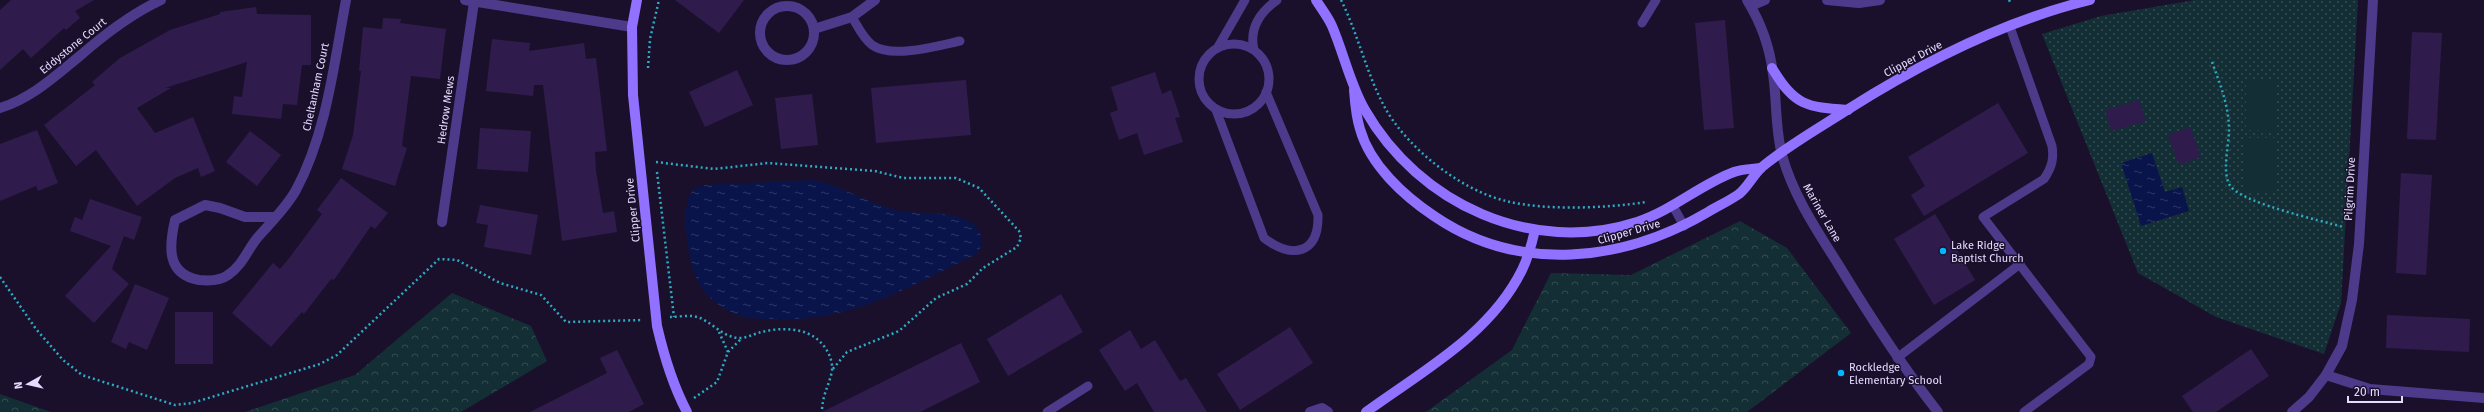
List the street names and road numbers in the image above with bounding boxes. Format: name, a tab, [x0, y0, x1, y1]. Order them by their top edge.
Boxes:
street label: Eddystone Court	[37, 15, 109, 77]
street label: Clipper Drive	[1882, 38, 1944, 80]
street label: Cheltanham Court	[300, 42, 332, 132]
street label: Hedrow Mews	[435, 75, 457, 145]
street label: Pilgrim Drive	[2342, 157, 2358, 221]
street label: Clipper Drive	[623, 177, 643, 243]
street label: Mariner Lane	[1800, 181, 1844, 245]
street label: Clipper Drive	[1596, 217, 1662, 247]

